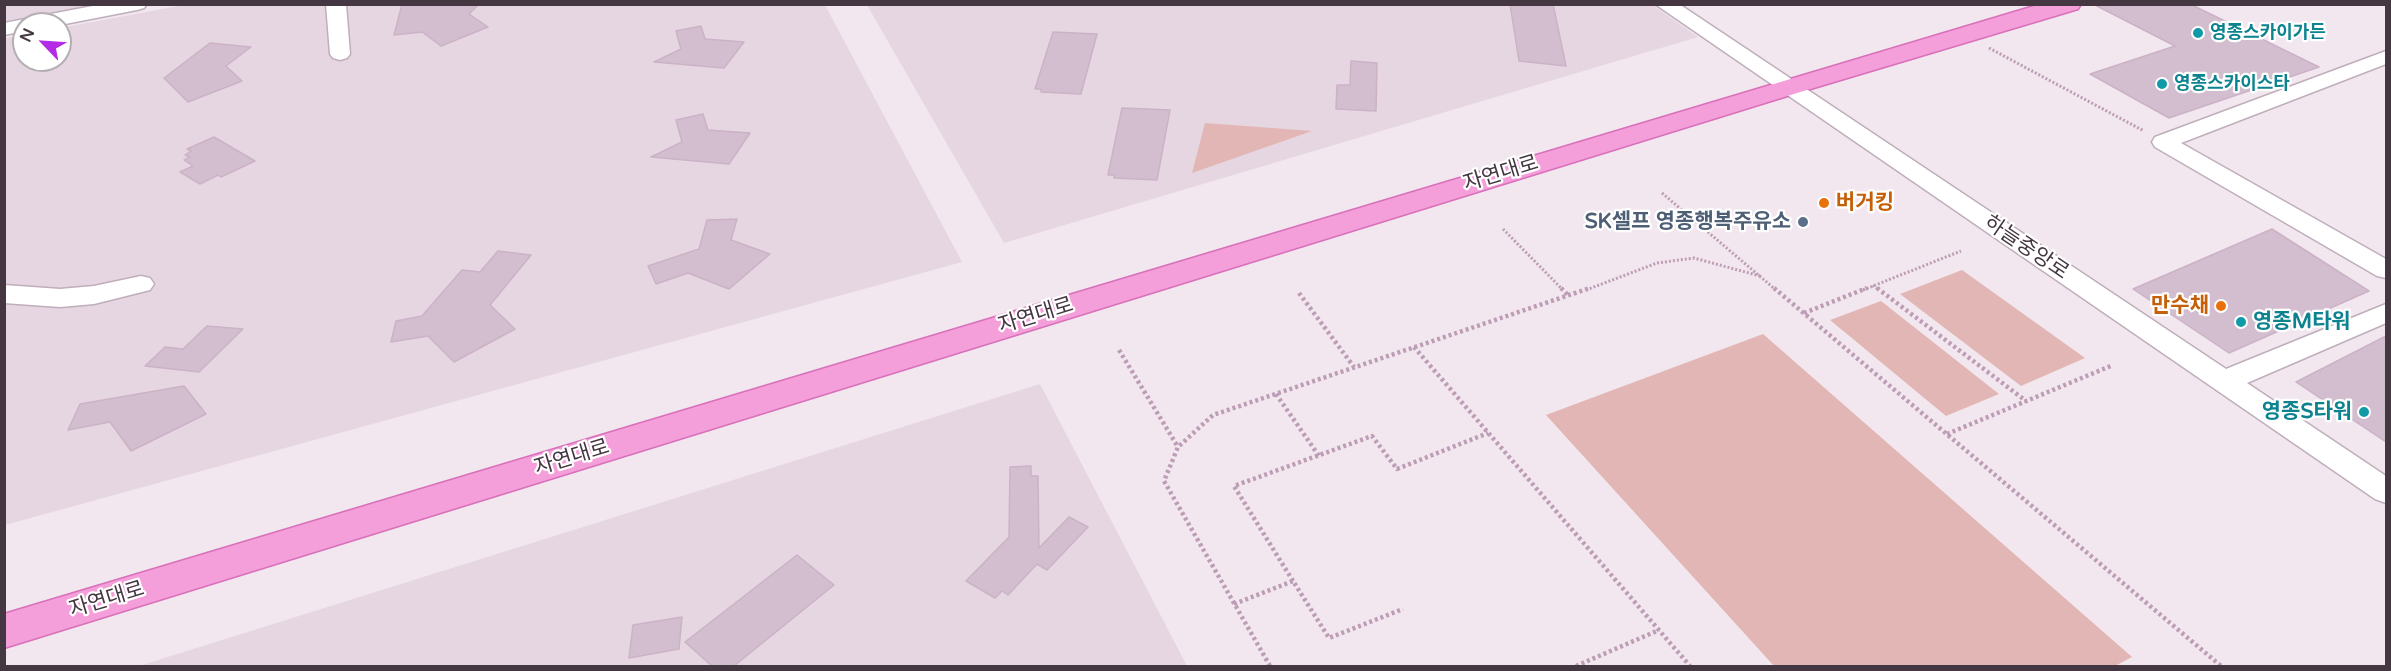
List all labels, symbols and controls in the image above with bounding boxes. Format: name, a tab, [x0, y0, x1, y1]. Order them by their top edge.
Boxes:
north arrow	[12, 12, 72, 72]
place label: 영종스카이가든	[2210, 22, 2326, 44]
text: N	[16, 25, 39, 45]
marker: 영종스카이가든	[2191, 26, 2205, 40]
place label: 영종스카이스타	[2174, 73, 2290, 95]
marker: 영종스카이스타	[2155, 77, 2169, 91]
street label: 자연대로	[1460, 151, 1542, 197]
place label: 버거킹	[1836, 190, 1894, 216]
marker: 버거킹	[1817, 196, 1831, 210]
place label: SK셀프 영종행복주유소	[1585, 209, 1791, 235]
street label: 하늘중앙로	[1979, 211, 2073, 285]
marker: SK셀프 영종행복주유소	[1796, 215, 1810, 229]
street label: 자연대로	[995, 293, 1077, 339]
place label: 만수채	[2151, 293, 2209, 319]
marker: 만수채	[2214, 299, 2228, 313]
place label: 영종M타워	[2253, 309, 2351, 335]
marker: 영종M타워	[2234, 315, 2248, 329]
place label: 영종S타워	[2262, 399, 2352, 425]
marker: 영종S타워	[2357, 405, 2371, 419]
street label: 자연대로	[531, 435, 613, 481]
street label: 자연대로	[66, 577, 148, 623]

